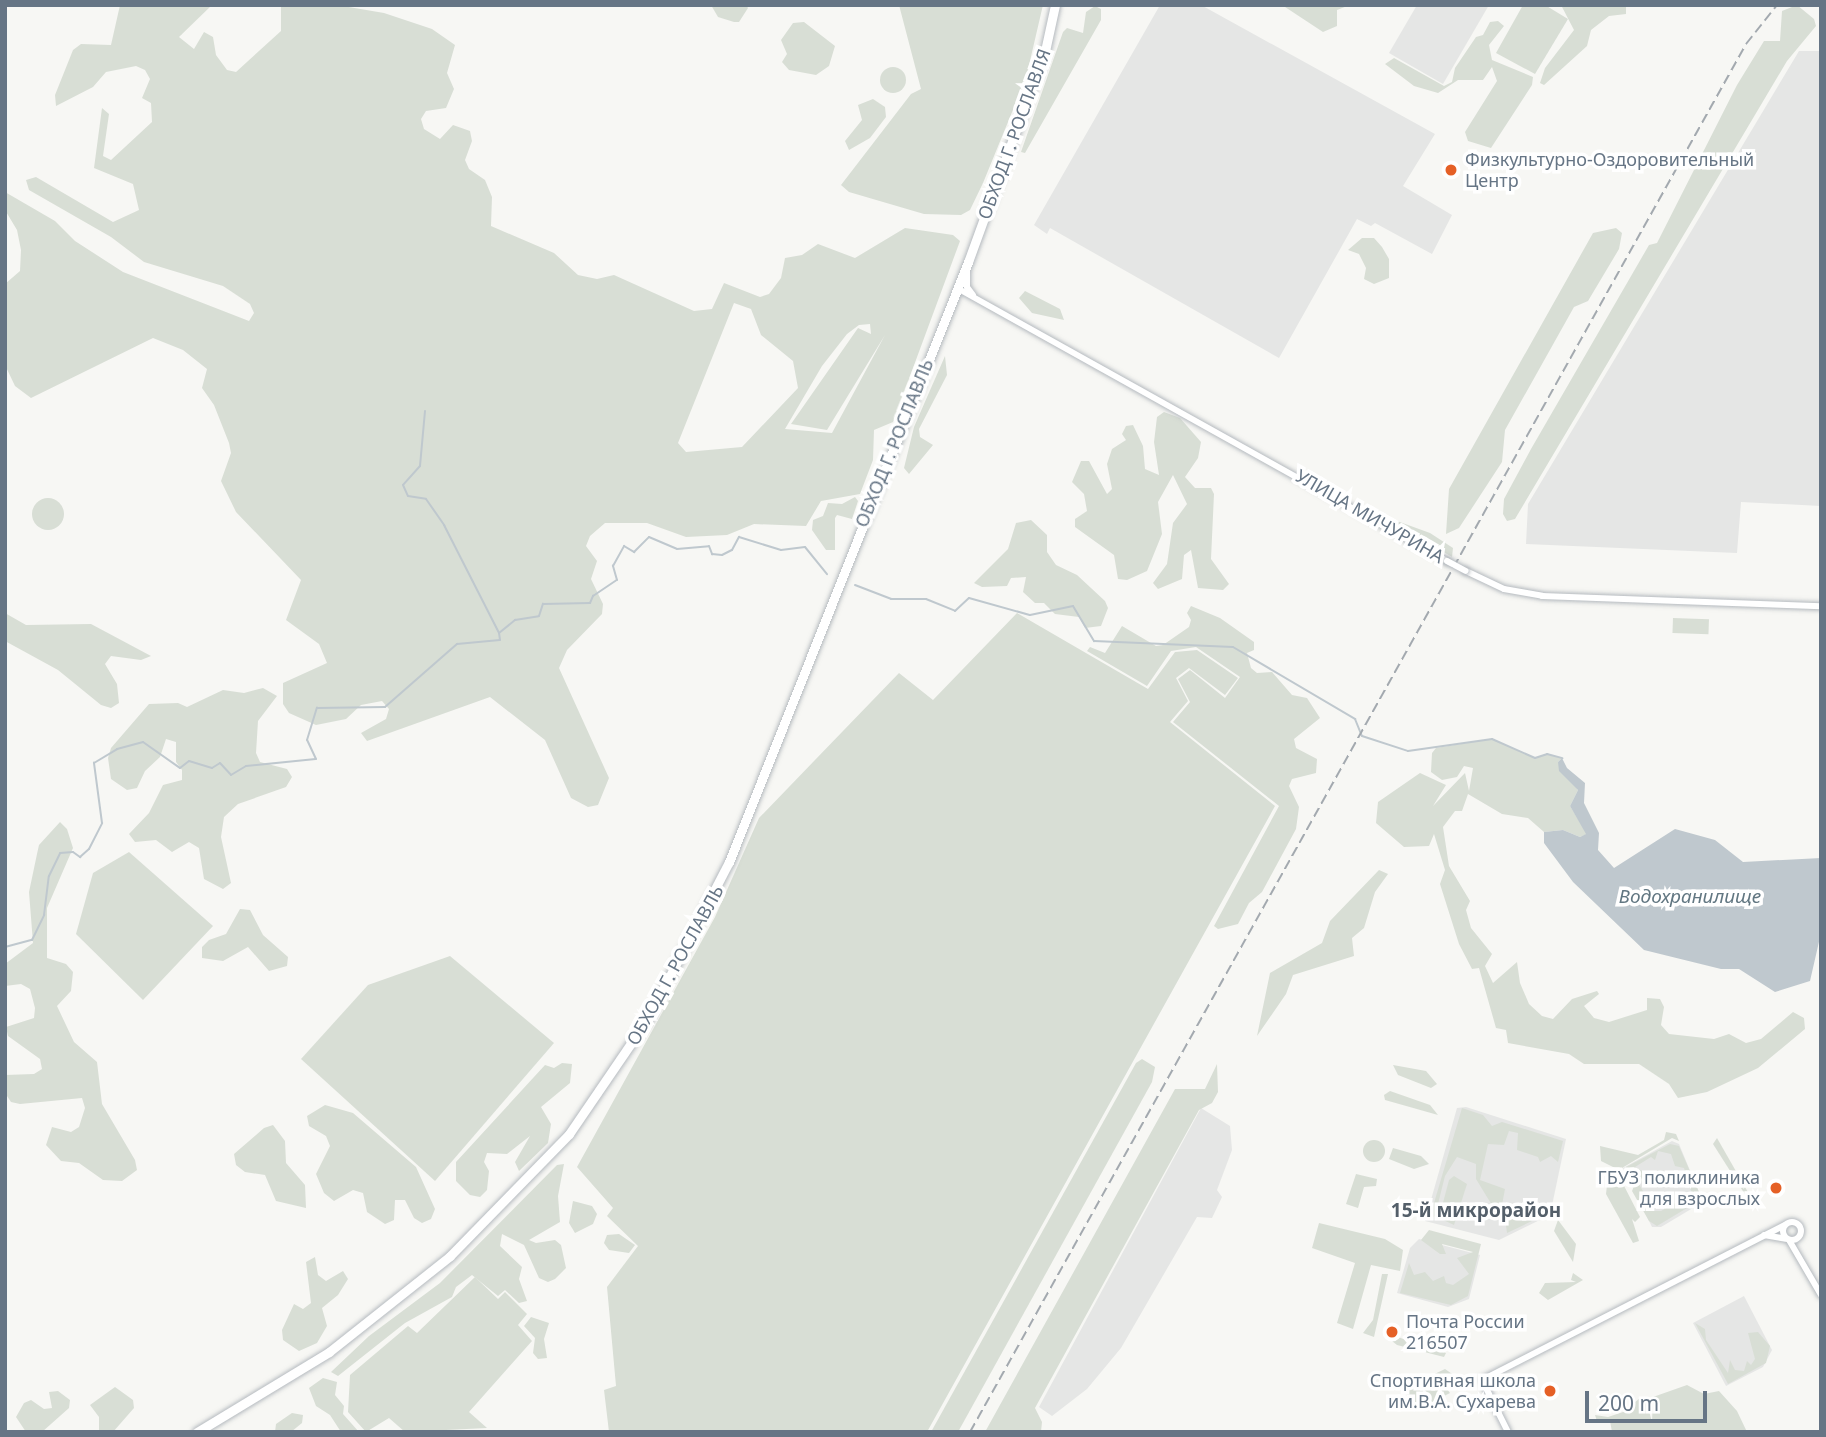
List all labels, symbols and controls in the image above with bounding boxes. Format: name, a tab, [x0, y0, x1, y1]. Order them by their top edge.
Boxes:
street label: ОБХОД Г. РОСЛАВЛЯ	[973, 46, 1055, 222]
place label: Физкультурно-Оздоровительный Центр	[1465, 149, 1754, 192]
marker: Физкультурно-Оздоровительный Центр	[1443, 162, 1459, 178]
street label: ОБХОД Г. РОСЛАВЛЬ	[850, 356, 938, 530]
street label: УЛИЦА МИЧУРИНА	[1292, 465, 1448, 567]
street label: ОБХОД Г. РОСЛАВЛЬ	[622, 881, 728, 1049]
water label: Водохранилище	[1619, 886, 1761, 908]
place label: ГБУЗ поликлиника для взрослых	[1598, 1167, 1760, 1210]
marker: ГБУЗ поликлиника для взрослых	[1766, 1178, 1786, 1198]
district label: 15-й микрорайон	[1391, 1200, 1561, 1222]
place label: Почта России 216507	[1406, 1311, 1525, 1354]
marker: Почта России 216507	[1384, 1324, 1400, 1340]
place label: Спортивная школа им.В.А. Сухарева	[1370, 1370, 1536, 1412]
scale bar	[1588, 1378, 1710, 1422]
marker: Спортивная школа им.В.А. Сухарева	[1542, 1383, 1558, 1399]
text: 200 m	[1598, 1389, 1659, 1417]

